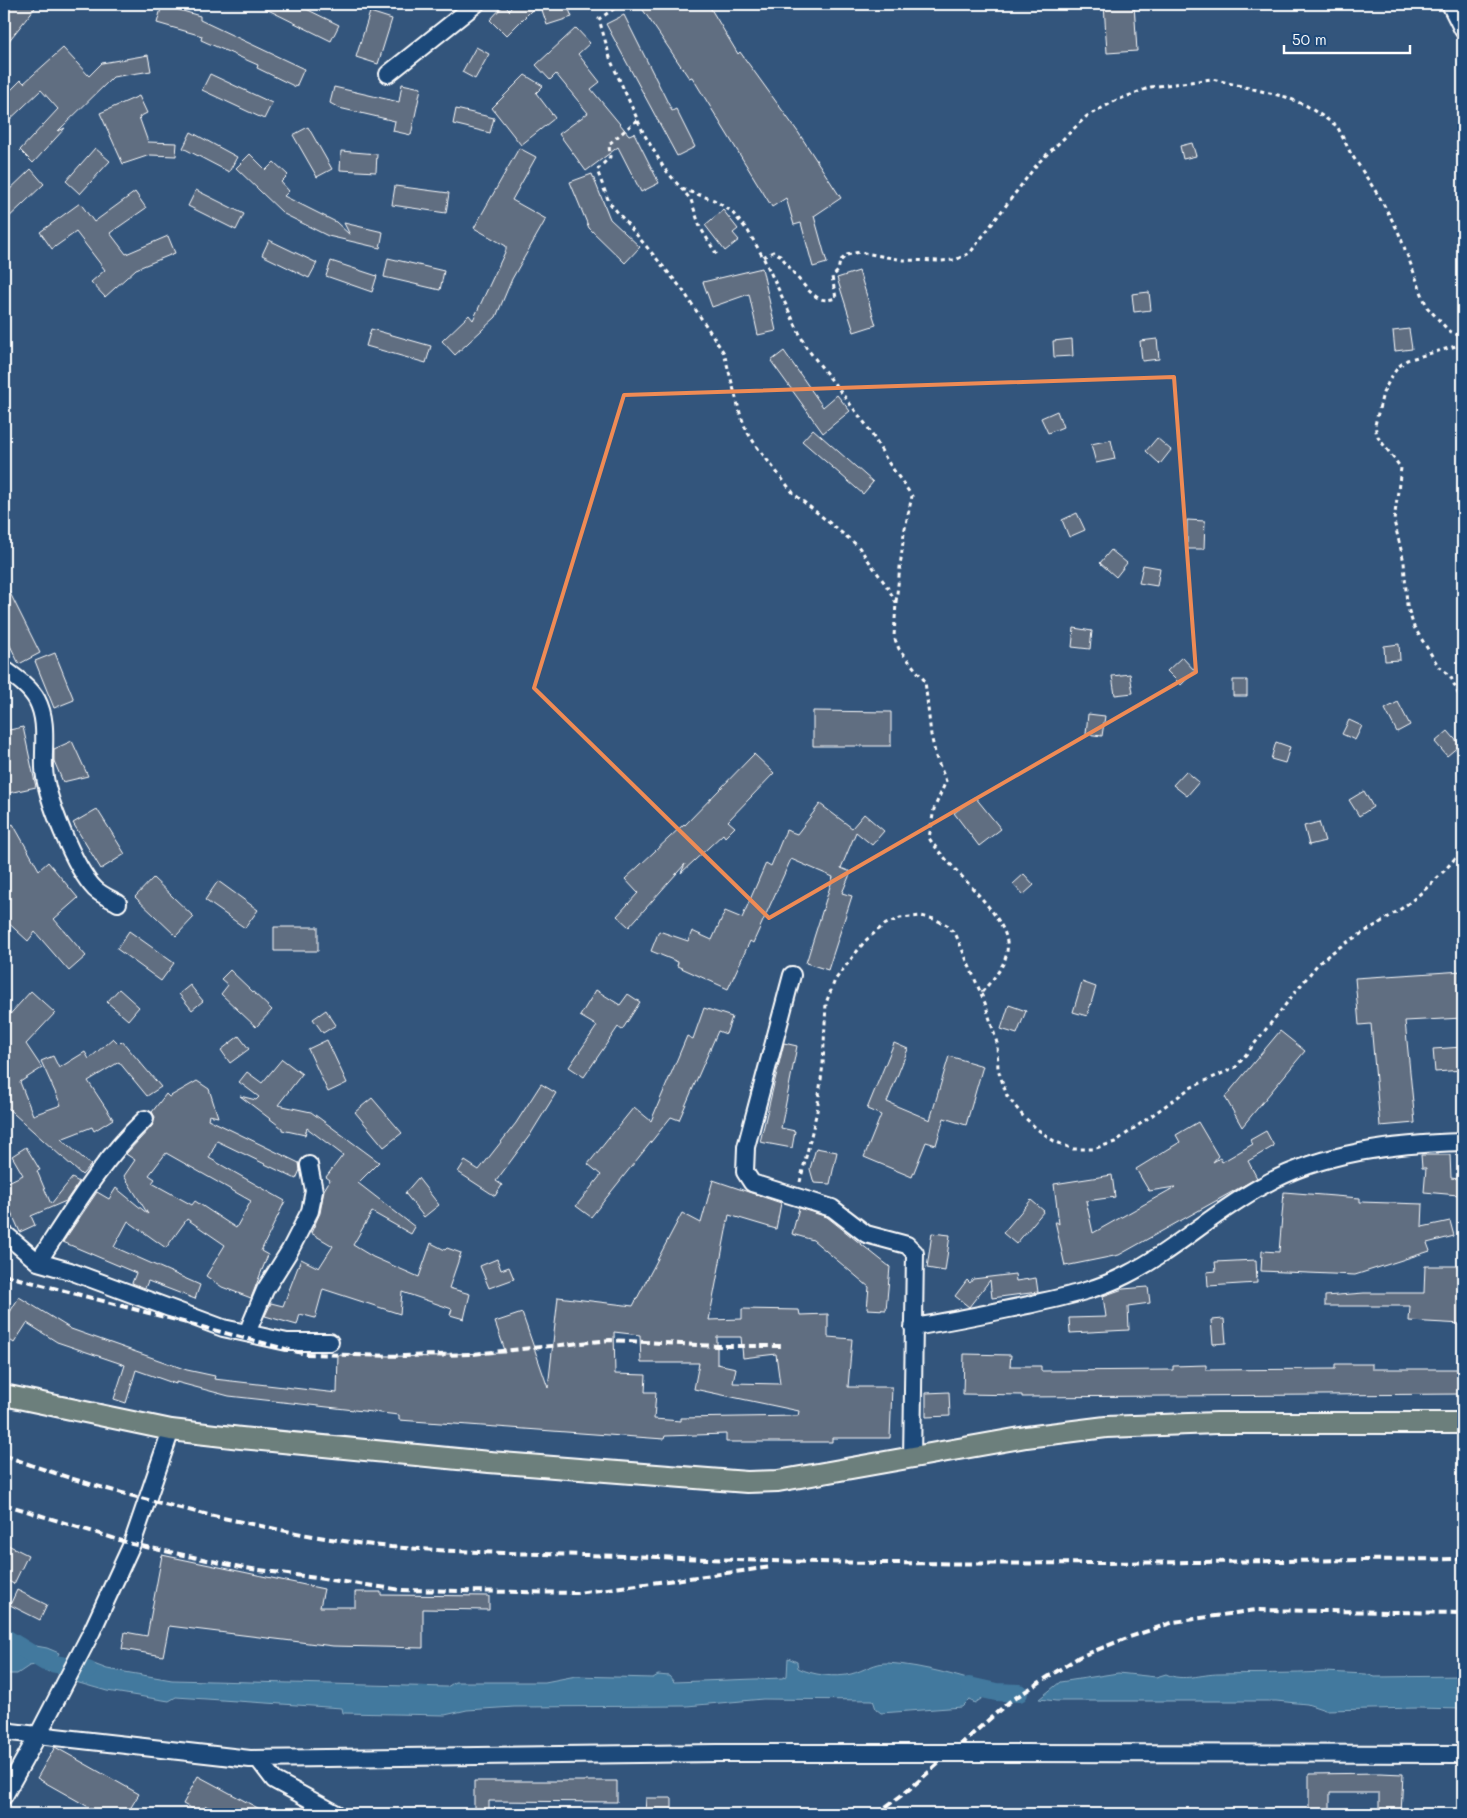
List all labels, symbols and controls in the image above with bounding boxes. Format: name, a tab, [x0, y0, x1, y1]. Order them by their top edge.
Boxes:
scale bar	[1284, 22, 1411, 54]
text: 50 m	[1292, 29, 1327, 49]

